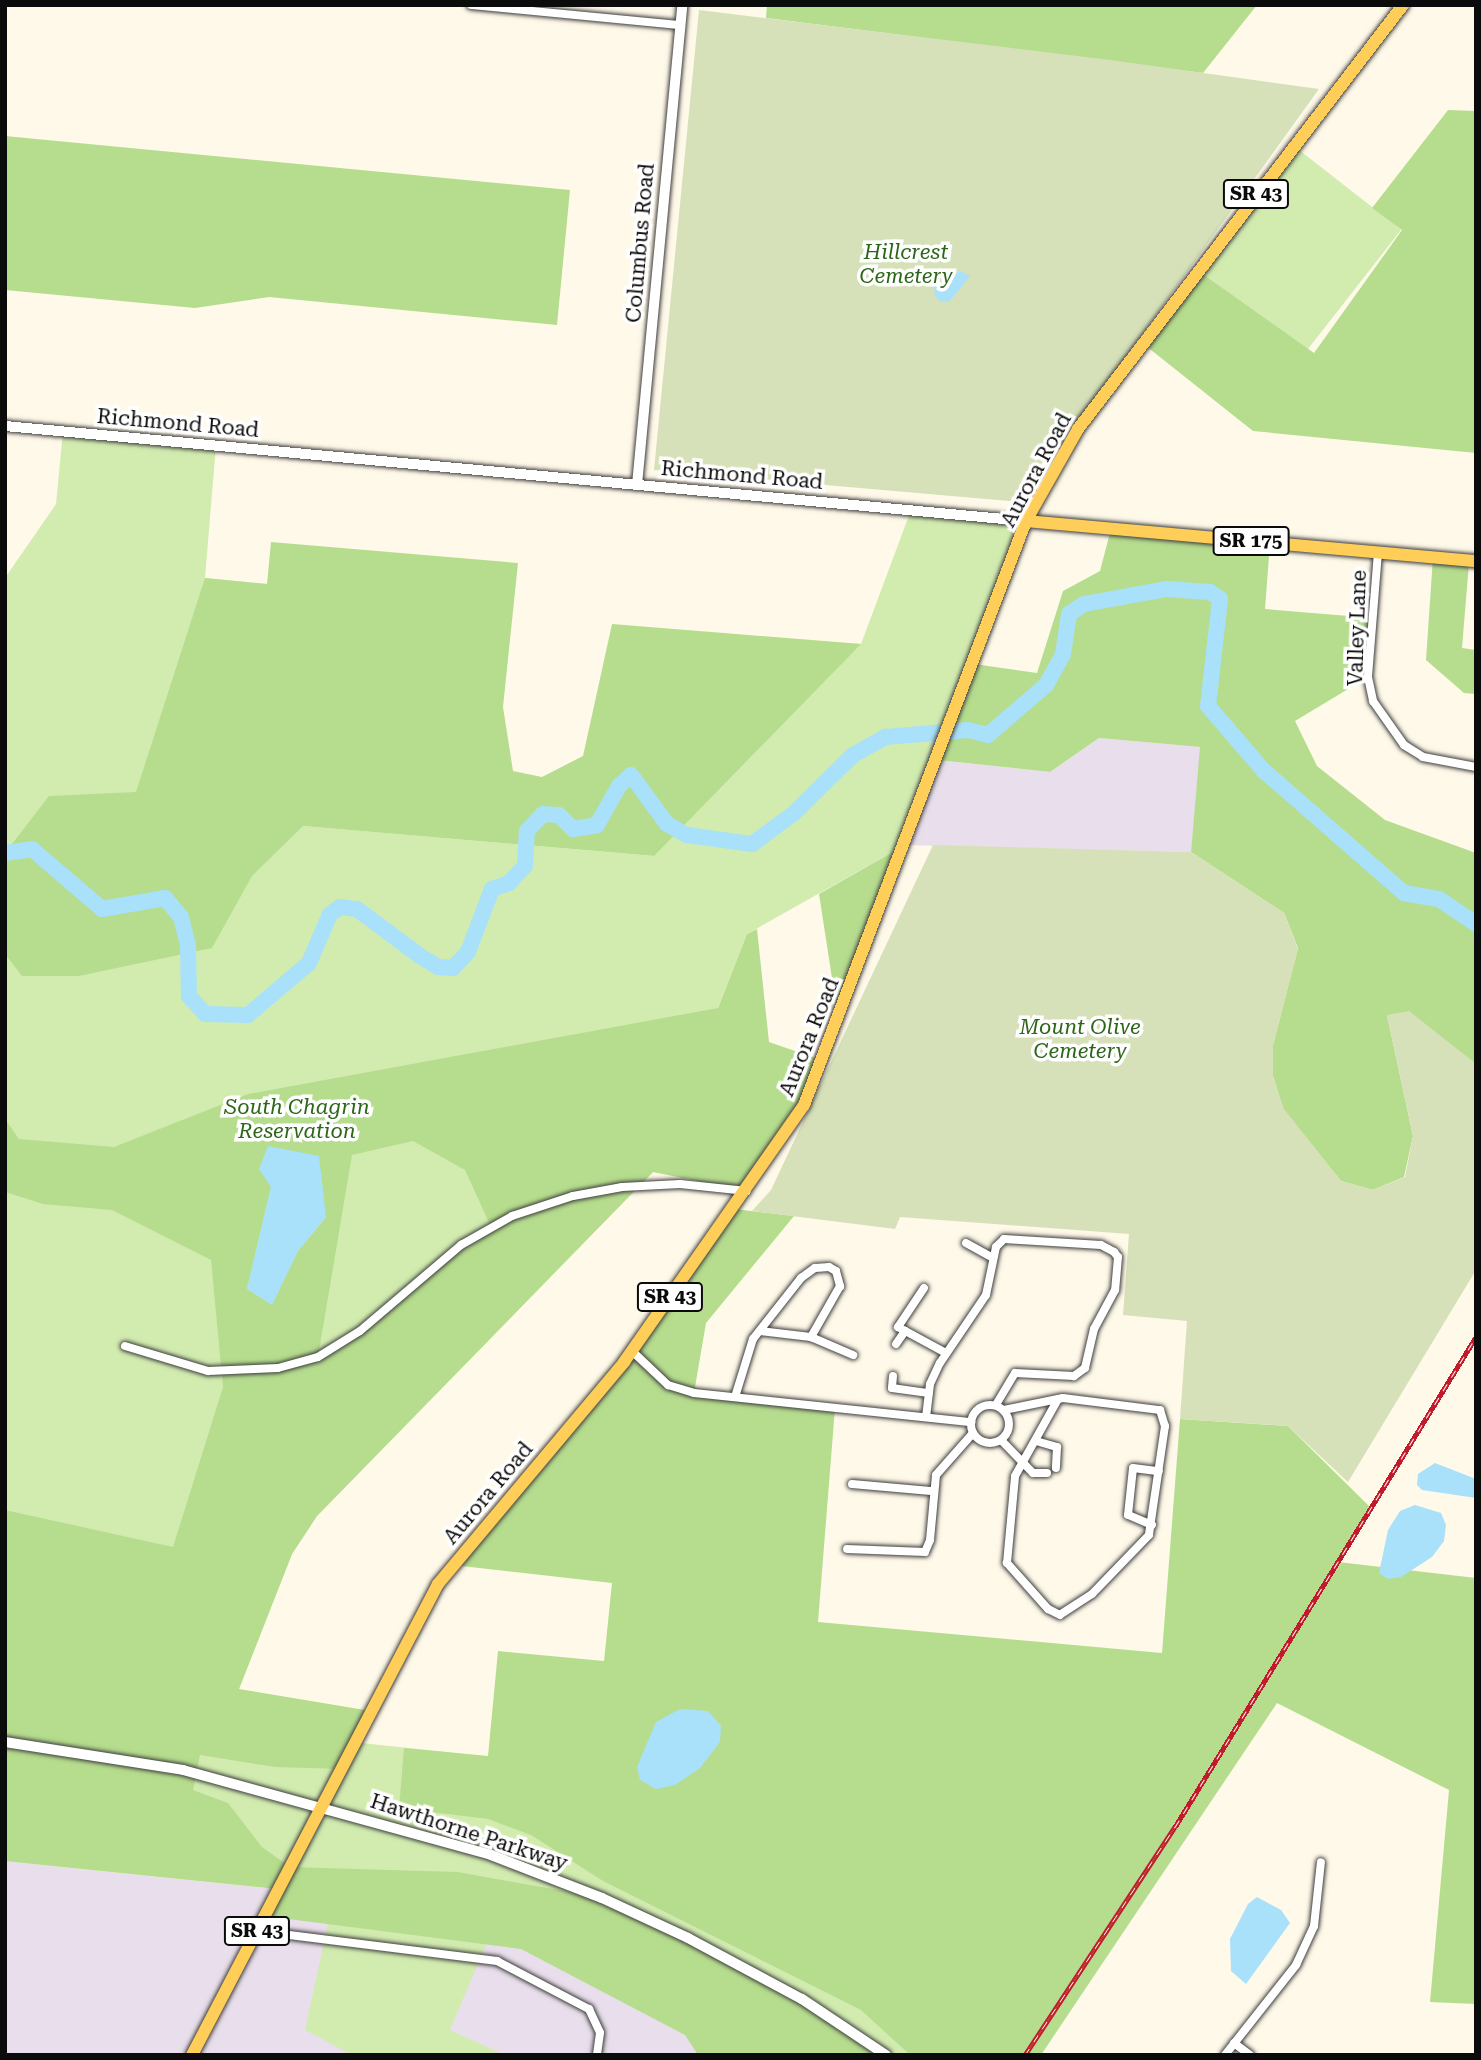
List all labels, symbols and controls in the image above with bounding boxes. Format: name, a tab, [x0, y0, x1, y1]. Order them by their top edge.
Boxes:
street label: Columbus Road	[620, 162, 660, 324]
road number: SR 43	[1223, 178, 1289, 210]
park label: Hillcrest Cemetery	[860, 239, 952, 289]
street label: Richmond Road	[96, 403, 260, 443]
street label: Aurora Road	[995, 409, 1077, 531]
street label: Richmond Road	[660, 455, 824, 495]
road number: SR 175	[1212, 526, 1290, 556]
street label: Valley Lane	[1342, 569, 1372, 687]
street label: Aurora Road	[774, 974, 844, 1100]
park label: Mount Olive Cemetery	[1019, 1014, 1141, 1064]
park label: South Chagrin Reservation	[224, 1094, 370, 1144]
road number: SR 43	[637, 1282, 703, 1312]
street label: Aurora Road	[438, 1437, 538, 1549]
street label: Hawthorne Parkway	[367, 1788, 571, 1876]
road number: SR 43	[224, 1915, 290, 1946]

